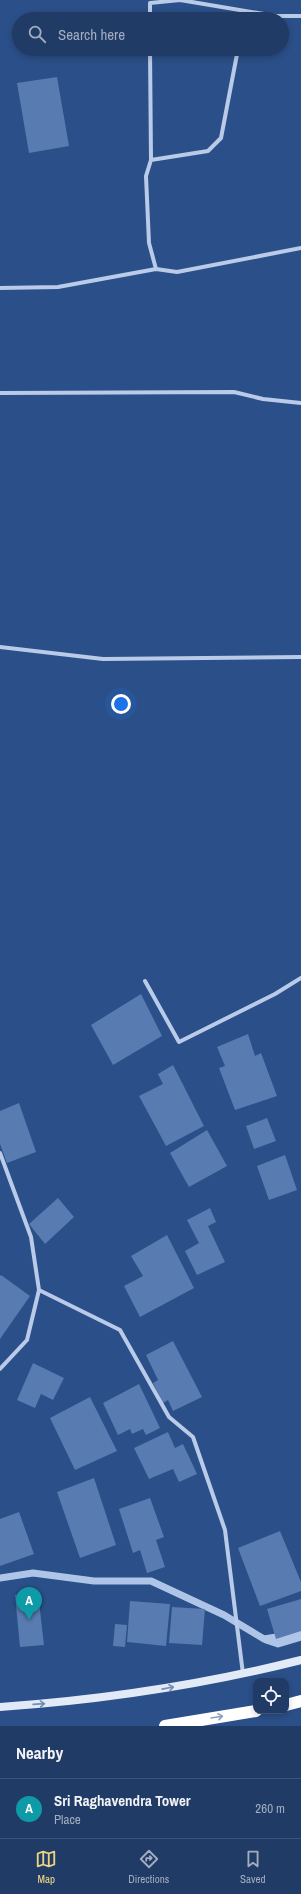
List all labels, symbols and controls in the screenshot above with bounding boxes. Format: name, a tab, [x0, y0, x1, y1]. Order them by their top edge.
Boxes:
search box	[12, 12, 289, 56]
icon: search	[26, 23, 48, 45]
text: Search here	[58, 24, 125, 45]
your location	[111, 694, 131, 714]
pin: A	[16, 1587, 42, 1620]
map controls	[253, 1678, 289, 1714]
button: locate	[253, 1678, 289, 1714]
one-way arrow	[161, 1684, 174, 1692]
one-way arrow	[32, 1701, 45, 1708]
one-way arrow	[211, 1713, 224, 1721]
text: Nearby	[16, 1741, 63, 1764]
text: Sri Raghavendra Tower	[54, 1790, 191, 1811]
text: A	[25, 1800, 33, 1817]
text: 260 m	[255, 1800, 285, 1817]
text: Place	[54, 1811, 81, 1828]
tab: Map	[35, 1848, 57, 1886]
tab: Directions	[128, 1848, 169, 1886]
tab: Saved	[240, 1848, 266, 1886]

